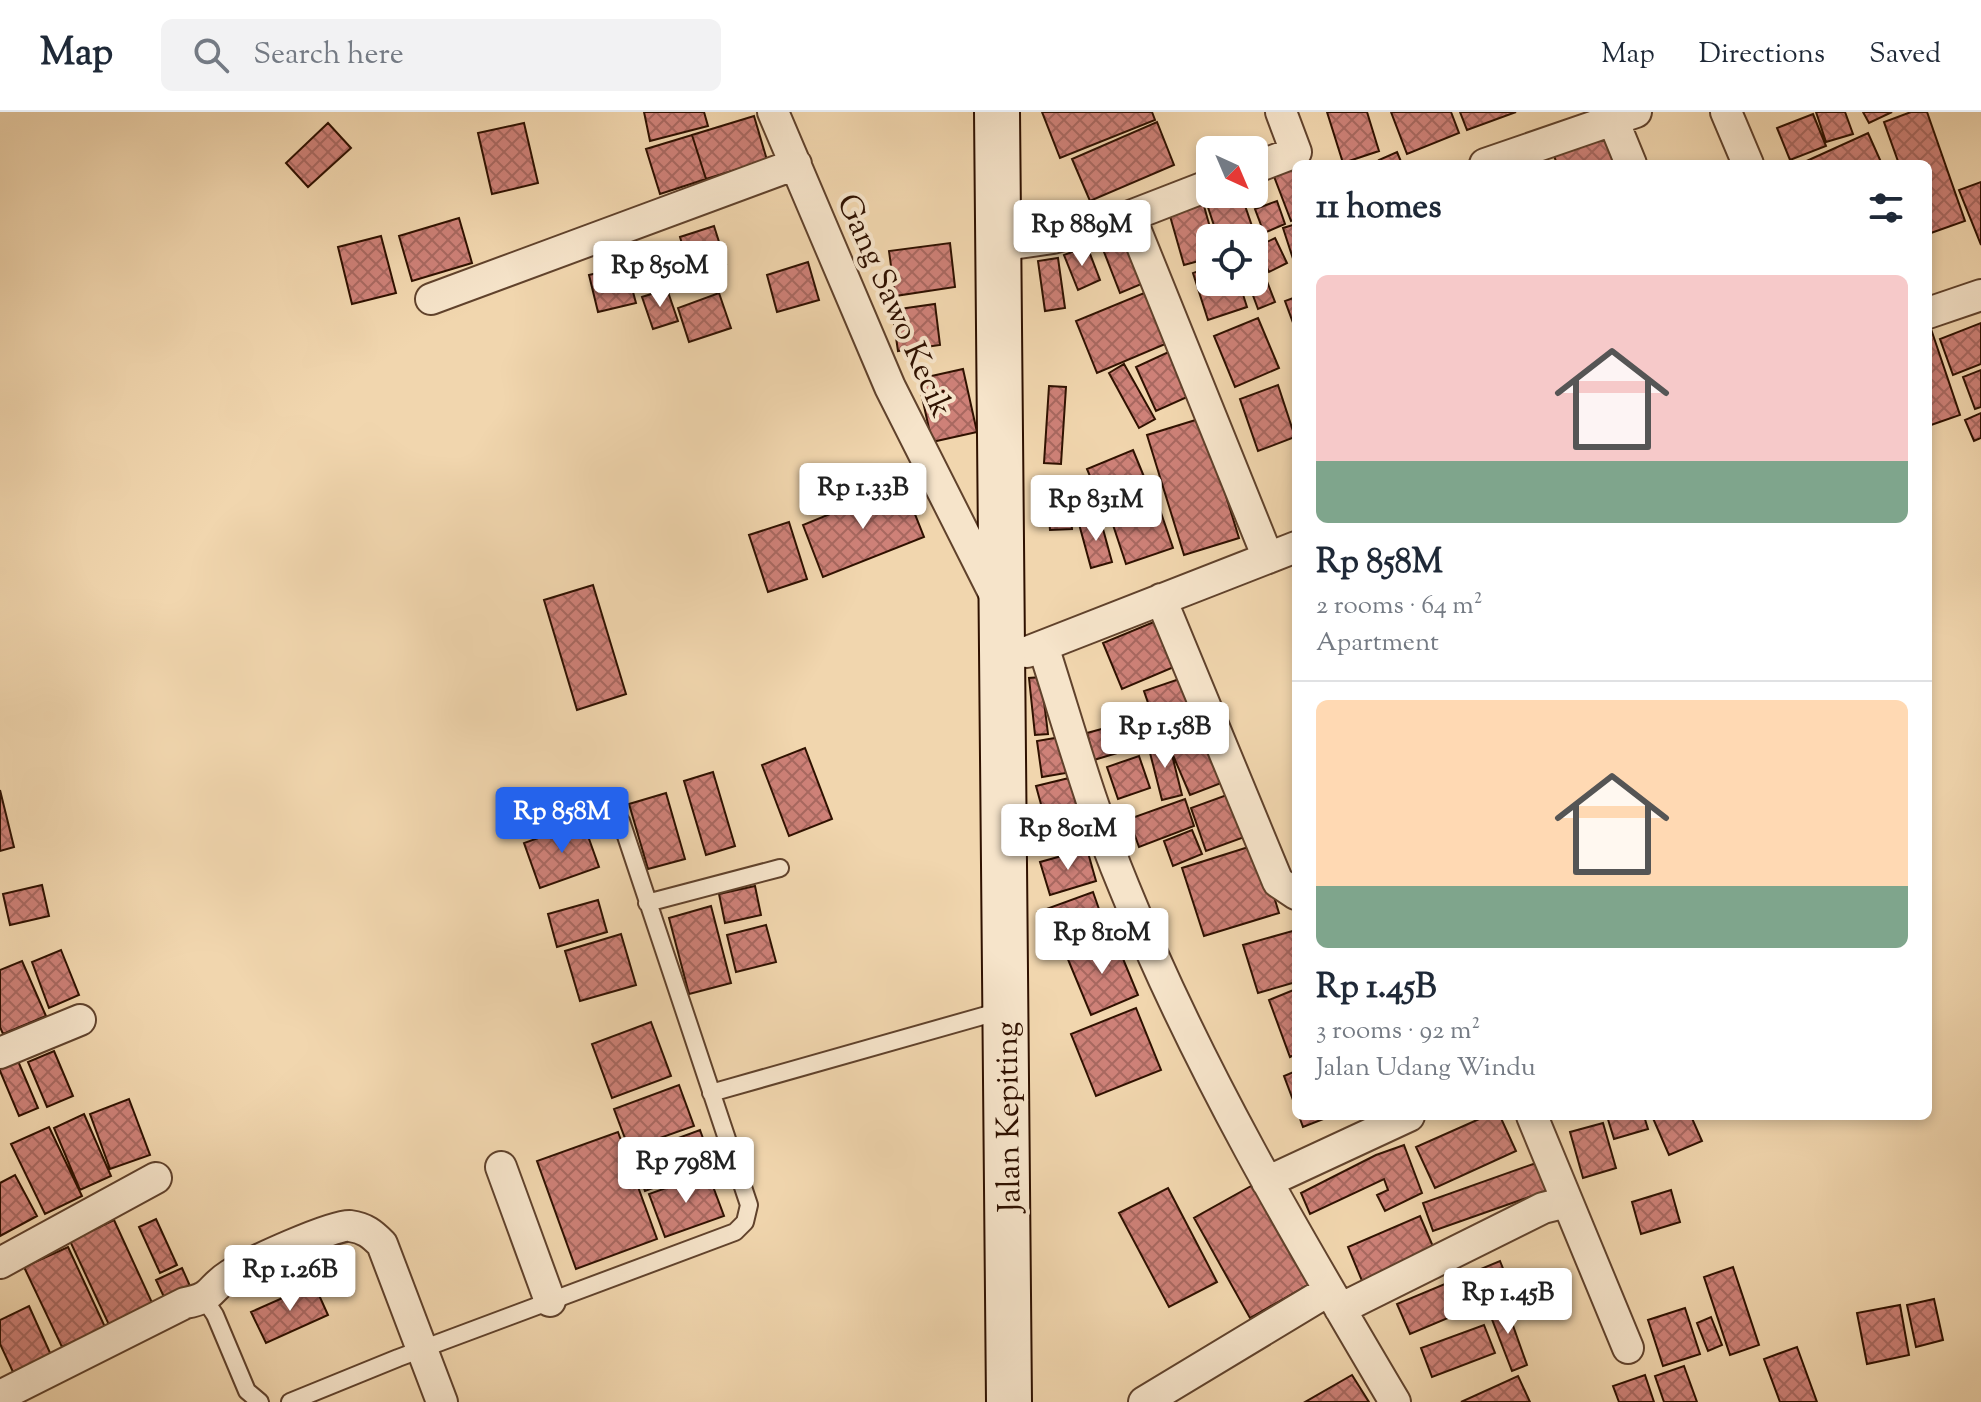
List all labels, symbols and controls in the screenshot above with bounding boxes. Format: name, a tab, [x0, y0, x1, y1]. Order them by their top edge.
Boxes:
search box	[161, 19, 721, 91]
text: Map	[40, 28, 113, 82]
icon: search	[189, 33, 233, 77]
text: Search here	[253, 34, 404, 77]
text: Map	[1601, 35, 1655, 75]
text: Directions	[1699, 35, 1825, 75]
text: Saved	[1869, 35, 1941, 75]
north arrow	[1196, 136, 1268, 208]
map controls	[1196, 136, 1268, 296]
text: 11 homes	[1316, 184, 1442, 233]
icon: filters	[1864, 186, 1908, 230]
street label: Gang Sawo Kecik	[823, 187, 963, 425]
pin: Rp 889M	[1008, 200, 1156, 268]
text: Rp 889M	[1032, 207, 1132, 244]
button: locate	[1196, 224, 1268, 296]
pin: Rp 850M	[586, 241, 734, 309]
text: Rp 850M	[611, 248, 709, 285]
icon: home	[1540, 327, 1684, 471]
pin: Rp 1.33B	[780, 463, 946, 531]
text: Rp 1.33B	[817, 470, 909, 507]
pin: Rp 831M	[1022, 475, 1170, 543]
text: Rp 831M	[1049, 482, 1143, 519]
text: Rp 858M	[1316, 539, 1443, 588]
text: 2 rooms · 64 m²	[1316, 588, 1483, 625]
text: Apartment	[1316, 625, 1439, 662]
pin: Rp 1.58B	[1082, 702, 1248, 770]
text: Rp 1.58B	[1119, 709, 1211, 746]
icon: home	[1540, 752, 1684, 896]
pin: Rp 858M	[488, 787, 636, 855]
text: Rp 858M	[514, 794, 610, 831]
pin: Rp 801M	[994, 804, 1142, 872]
text: Rp 801M	[1019, 811, 1117, 848]
pin: Rp 810M	[1028, 908, 1176, 976]
text: Rp 810M	[1053, 915, 1151, 952]
text: Rp 1.45B	[1316, 964, 1437, 1013]
text: 3 rooms · 92 m²	[1316, 1013, 1480, 1050]
street label: Jalan Kepiting	[985, 1021, 1035, 1215]
text: Jalan Udang Windu	[1316, 1050, 1536, 1087]
pin: Rp 798M	[612, 1137, 760, 1205]
text: Rp 798M	[636, 1144, 736, 1181]
pin: Rp 1.26B	[207, 1245, 373, 1313]
text: Rp 1.26B	[242, 1252, 338, 1289]
pin: Rp 1.45B	[1425, 1268, 1591, 1336]
text: Rp 1.45B	[1462, 1275, 1554, 1312]

